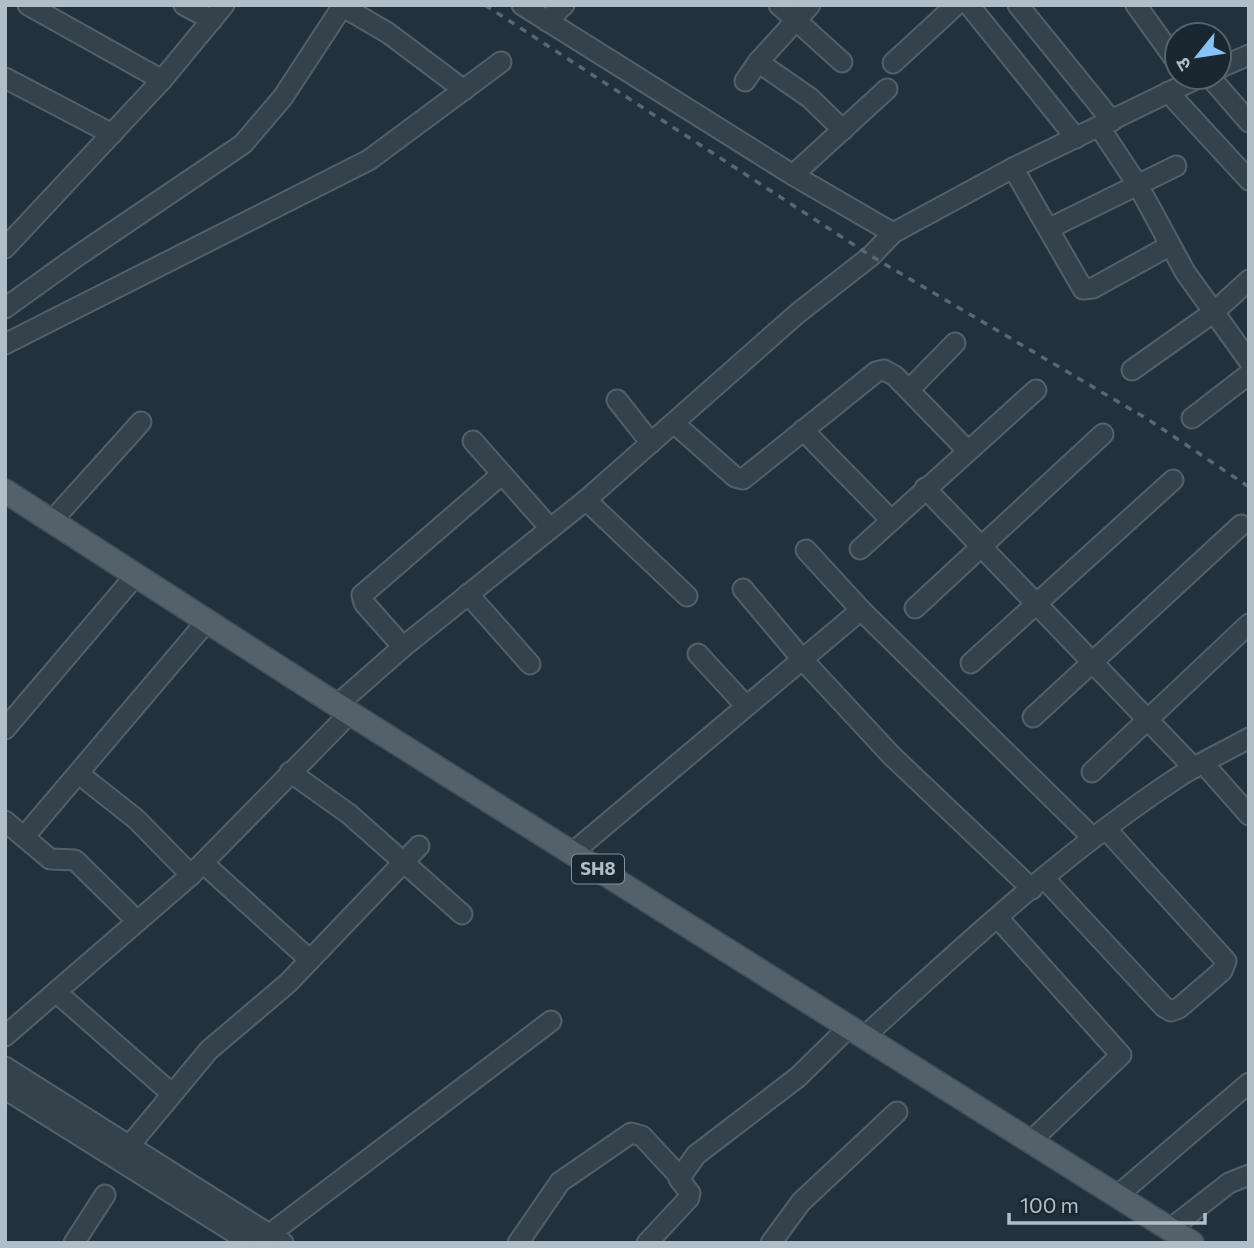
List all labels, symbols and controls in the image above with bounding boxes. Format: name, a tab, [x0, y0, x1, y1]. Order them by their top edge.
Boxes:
north arrow	[1163, 21, 1233, 91]
text: उ	[1170, 53, 1196, 75]
road number: SH8	[572, 854, 624, 884]
scale bar	[1009, 1182, 1205, 1226]
text: 100 m	[1020, 1192, 1079, 1217]

